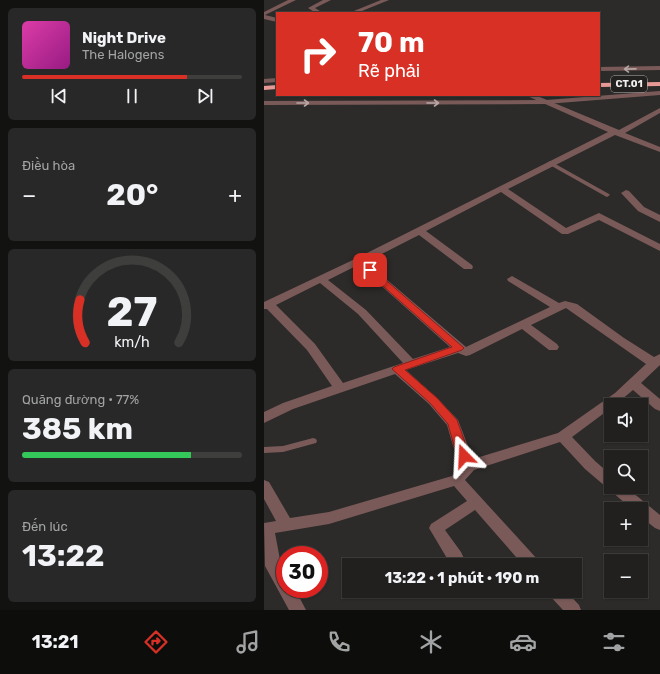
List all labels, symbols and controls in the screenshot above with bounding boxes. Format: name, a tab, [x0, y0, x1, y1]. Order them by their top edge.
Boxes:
text: 70 m	[358, 26, 425, 59]
icon: right	[292, 28, 344, 80]
text: Night Drive	[82, 29, 166, 47]
text: The Halogens	[82, 47, 164, 62]
text: Rẽ phải	[358, 60, 420, 82]
one-way arrow	[623, 65, 636, 73]
road number: CT.01	[611, 76, 647, 92]
icon: previous	[48, 85, 70, 107]
icon: pause	[121, 85, 143, 107]
icon: next	[194, 85, 216, 107]
one-way arrow	[296, 99, 309, 107]
one-way arrow	[426, 99, 439, 107]
text: Điều hòa	[22, 158, 75, 173]
text: 20°	[106, 177, 158, 213]
text: −	[22, 182, 36, 209]
text: +	[228, 182, 242, 209]
pin	[353, 253, 387, 287]
icon: arrive	[359, 259, 381, 281]
text: 27	[107, 287, 157, 336]
text: km/h	[114, 334, 150, 351]
text: Quãng đường · 77%	[22, 392, 139, 407]
map controls	[604, 398, 648, 598]
button: sound	[604, 398, 648, 442]
text: 385 km	[22, 411, 133, 447]
position arrow	[443, 435, 485, 477]
button: search	[604, 450, 648, 494]
button: +	[604, 502, 648, 546]
text: Đến lúc	[22, 519, 68, 534]
text: 13:22	[22, 538, 104, 574]
speed limit sign: 30	[276, 546, 328, 598]
button: −	[604, 554, 648, 598]
text: 13:22 · 1 phút · 190 m	[385, 569, 539, 587]
icon: directions	[142, 628, 170, 656]
icon: music	[234, 628, 262, 656]
icon: phone	[325, 628, 353, 656]
icon: climate	[417, 628, 445, 656]
icon: car	[509, 628, 537, 656]
icon: filters	[600, 628, 628, 656]
text: 13:21	[32, 631, 79, 653]

